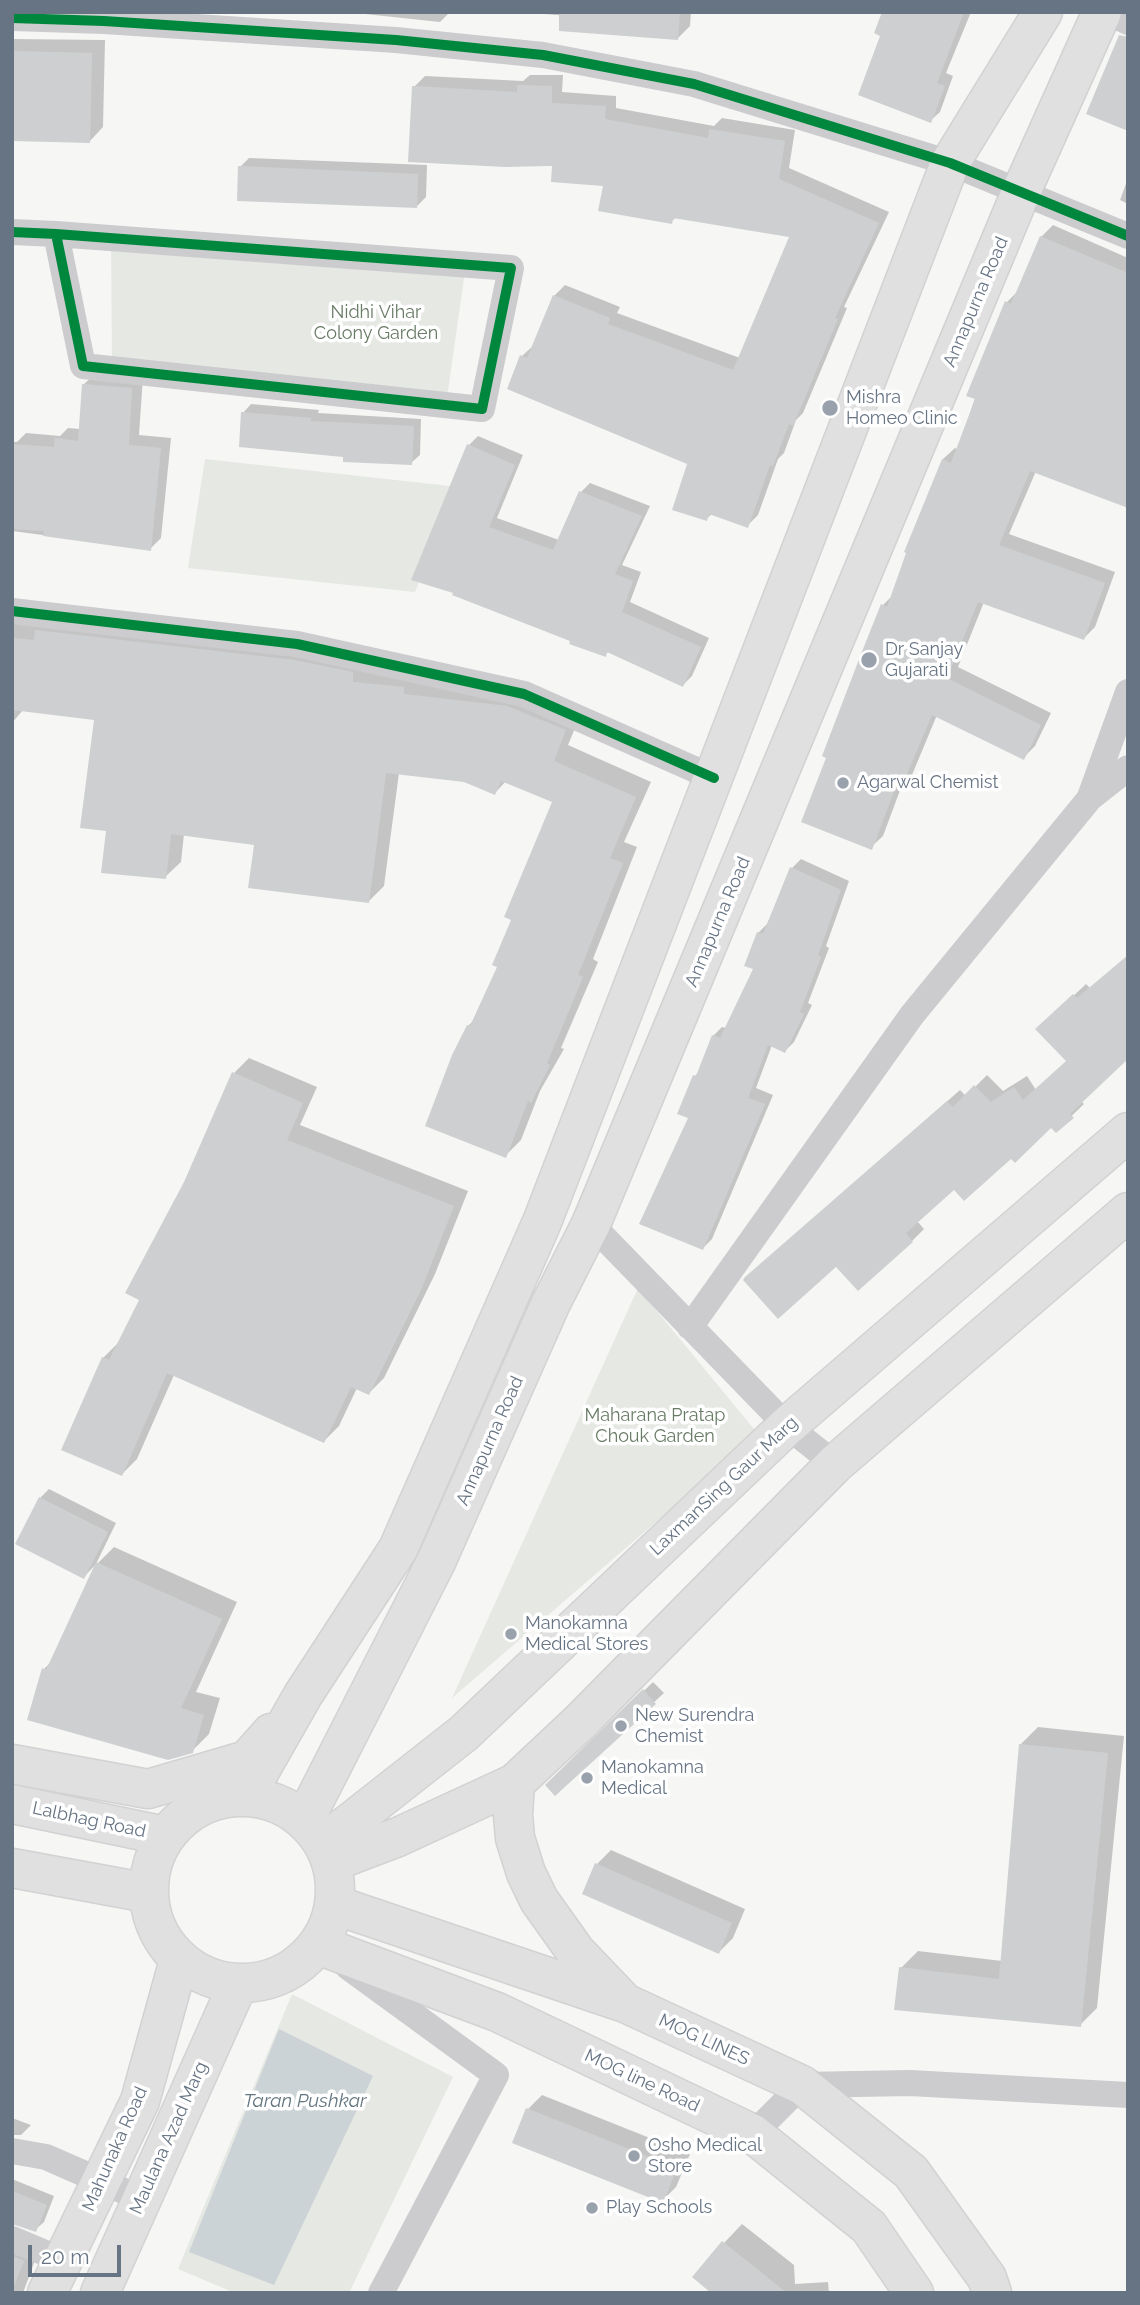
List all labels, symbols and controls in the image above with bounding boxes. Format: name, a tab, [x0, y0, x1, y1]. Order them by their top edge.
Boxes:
street label: Annapurna Road	[939, 234, 1013, 370]
park label: Nidhi Vihar Colony Garden	[314, 302, 438, 344]
place label: Mishra Homeo Clinic	[846, 387, 958, 430]
marker: Mishra Homeo Clinic	[820, 398, 840, 418]
place label: Dr Sanjay Gujarati	[885, 639, 963, 682]
marker: Dr Sanjay Gujarati	[859, 650, 879, 670]
place label: Agarwal Chemist	[857, 772, 998, 794]
marker: Agarwal Chemist	[835, 775, 851, 791]
street label: Annapurna Road	[681, 854, 755, 990]
street label: Annapurna Road	[452, 1373, 528, 1509]
park label: Maharana Pratap Chouk Garden	[585, 1405, 725, 1448]
street label: LaxmanSing Gaur Marg	[646, 1412, 802, 1560]
place label: Manokamna Medical Stores	[525, 1613, 648, 1656]
marker: Manokamna Medical Stores	[503, 1626, 519, 1642]
place label: New Surendra Chemist	[635, 1705, 754, 1748]
marker: New Surendra Chemist	[613, 1718, 629, 1734]
place label: Manokamna Medical	[601, 1757, 704, 1800]
marker: Manokamna Medical	[579, 1770, 595, 1786]
street label: Lalbhag Road	[30, 1797, 148, 1843]
street label: MOG LINES	[655, 2010, 753, 2070]
street label: MOG line Road	[581, 2045, 703, 2117]
street label: Maulana Azad Marg	[126, 2058, 212, 2218]
street label: Mahunaka Road	[78, 2083, 152, 2215]
water label: Taran Pushkar	[243, 2090, 367, 2112]
place label: Osho Medical Store	[648, 2135, 762, 2178]
marker: Osho Medical Store	[626, 2148, 642, 2164]
place label: Play Schools	[606, 2197, 712, 2219]
marker: Play Schools	[584, 2200, 600, 2216]
scale bar	[32, 2232, 124, 2276]
text: 20 m	[41, 2244, 89, 2269]

